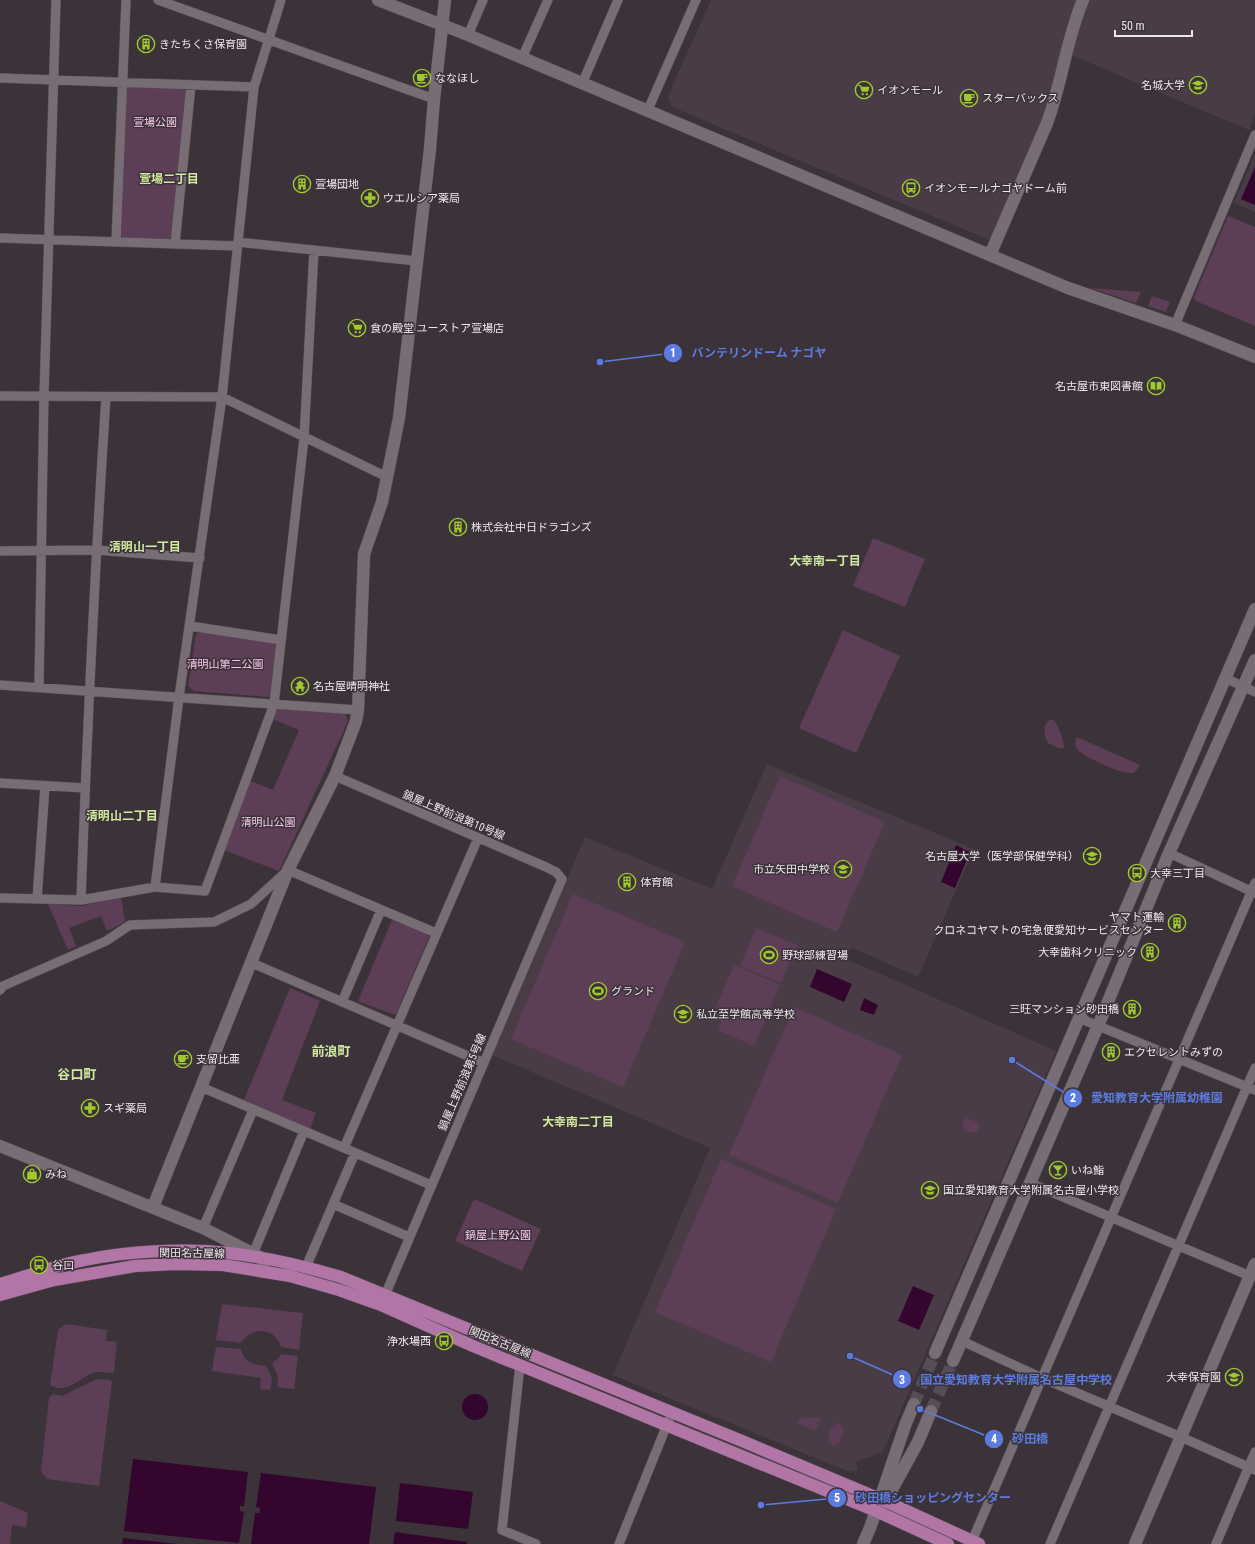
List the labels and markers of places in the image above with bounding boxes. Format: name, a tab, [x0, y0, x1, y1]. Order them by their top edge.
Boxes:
building icon: きたちくさ保育園	[136, 34, 156, 54]
place label: きたちくさ保育園	[159, 38, 247, 51]
cafe icon: ななほし	[412, 68, 432, 88]
place label: ななほし	[435, 72, 479, 85]
school or university icon: 名城大学	[1188, 75, 1208, 95]
place label: 名城大学	[1141, 79, 1185, 92]
supermarket icon: イオンモール	[854, 80, 874, 100]
place label: イオンモール	[877, 84, 943, 97]
cafe icon: スターバックス	[959, 88, 979, 108]
place label: スターバックス	[982, 92, 1059, 105]
building icon: 萱場団地	[292, 174, 312, 194]
place label: 萱場団地	[315, 178, 359, 191]
bus stop icon: イオンモールナゴヤドーム前	[901, 178, 921, 198]
place label: イオンモールナゴヤドーム前	[924, 182, 1067, 195]
pharmacy icon: ウエルシア薬局	[360, 188, 380, 208]
place label: ウエルシア薬局	[383, 192, 460, 205]
supermarket icon: 食の殿堂 ユーストア萱場店	[347, 318, 367, 338]
place label: 食の殿堂 ユーストア萱場店	[370, 322, 504, 335]
callout: バンテリンドーム ナゴヤ	[663, 341, 834, 365]
library icon: 名古屋市東図書館	[1146, 376, 1166, 396]
place label: 名古屋市東図書館	[1055, 380, 1143, 393]
building icon: 株式会社中日ドラゴンズ	[448, 517, 468, 537]
place label: 株式会社中日ドラゴンズ	[471, 521, 592, 534]
temple icon: 名古屋晴明神社	[290, 676, 310, 696]
place label: 名古屋晴明神社	[313, 680, 390, 693]
school or university icon: 名古屋大学（医学部保健学科）	[1082, 846, 1102, 866]
place label: 名古屋大学（医学部保健学科）	[925, 850, 1079, 863]
school or university icon: 市立矢田中学校	[833, 859, 853, 879]
place label: 市立矢田中学校	[753, 863, 830, 876]
bus stop icon: 大幸三丁目	[1127, 863, 1147, 883]
place label: 大幸三丁目	[1150, 867, 1205, 880]
building icon: 体育館	[617, 872, 637, 892]
place label: 体育館	[640, 876, 673, 889]
place label: ヤマト運輸 クロネコヤマトの宅急便愛知サービスセンター	[933, 911, 1164, 937]
building icon: ヤマト運輸 クロネコヤマトの宅急便愛知サービスセンター	[1167, 913, 1187, 933]
building icon: 大幸歯科クリニック	[1140, 942, 1160, 962]
sports icon: 野球部練習場	[759, 945, 779, 965]
place label: 大幸歯科クリニック	[1038, 946, 1137, 959]
place label: 野球部練習場	[782, 949, 848, 962]
sports icon: グランド	[588, 981, 608, 1001]
place label: グランド	[611, 985, 655, 998]
building icon: 三旺マンション砂田橋	[1122, 999, 1142, 1019]
place label: 三旺マンション砂田橋	[1009, 1003, 1119, 1016]
school or university icon: 私立至学館高等学校	[673, 1004, 693, 1024]
place label: 私立至学館高等学校	[696, 1008, 795, 1021]
building icon: エクセレントみずの	[1101, 1042, 1121, 1062]
place label: エクセレントみずの	[1124, 1046, 1223, 1059]
cafe icon: 支留比亜	[173, 1049, 193, 1069]
place label: 支留比亜	[196, 1053, 240, 1066]
callout: 愛知教育大学附属幼稚園	[1063, 1086, 1231, 1110]
pharmacy icon: スギ薬局	[80, 1098, 100, 1118]
place label: スギ薬局	[103, 1102, 147, 1115]
bar icon: いね鮨	[1048, 1160, 1068, 1180]
shop icon: みね	[22, 1164, 42, 1184]
place label: いね鮨	[1071, 1164, 1104, 1177]
place label: みね	[45, 1168, 67, 1181]
school or university icon: 国立愛知教育大学附属名古屋小学校	[920, 1180, 940, 1200]
place label: 国立愛知教育大学附属名古屋小学校	[943, 1184, 1119, 1197]
bus stop icon: 谷口	[29, 1255, 49, 1275]
place label: 谷口	[52, 1259, 74, 1272]
bus stop icon: 浄水場西	[434, 1331, 454, 1351]
place label: 浄水場西	[387, 1335, 431, 1348]
callout: 国立愛知教育大学附属名古屋中学校	[892, 1367, 1120, 1391]
school or university icon: 大幸保育園	[1224, 1367, 1244, 1387]
place label: 大幸保育園	[1166, 1371, 1221, 1384]
callout: 砂田橋	[984, 1427, 1056, 1451]
callout: 砂田橋ショッピングセンター	[827, 1486, 1019, 1510]

